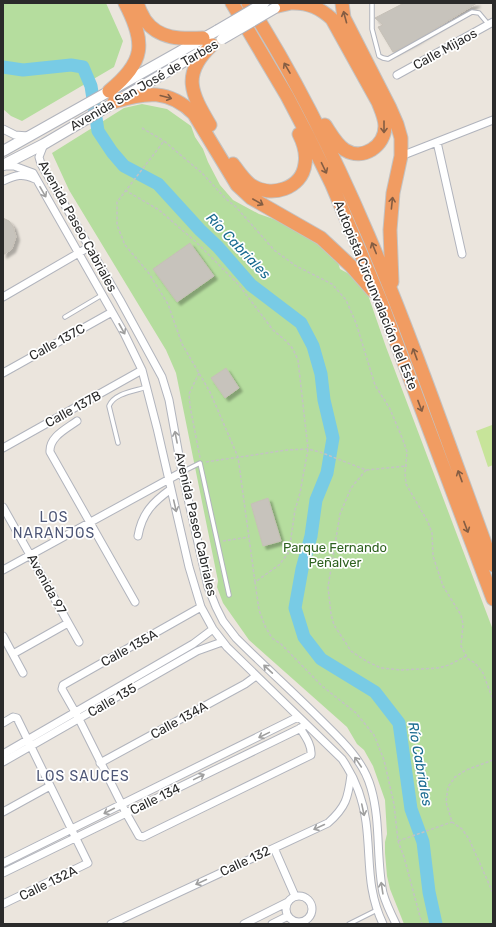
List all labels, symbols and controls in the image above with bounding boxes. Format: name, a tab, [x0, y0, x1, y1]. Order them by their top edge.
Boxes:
one-way arrow	[340, 10, 348, 23]
street label: Calle Mijaos	[410, 25, 480, 73]
street label: Avenida San José de Tarbes	[67, 36, 221, 134]
one-way arrow	[283, 62, 291, 74]
one-way arrow	[159, 93, 172, 101]
one-way arrow	[380, 121, 388, 134]
street label: Avenida Paseo Cabriales	[36, 158, 120, 294]
one-way arrow	[321, 162, 328, 174]
one-way arrow	[39, 186, 47, 198]
one-way arrow	[388, 197, 396, 210]
street label: Autopista Circunvalación del Este	[331, 198, 421, 392]
one-way arrow	[252, 199, 264, 207]
water label: Río Cabriales	[202, 209, 274, 283]
one-way arrow	[370, 243, 377, 255]
street label: Calle 137C	[27, 320, 88, 363]
one-way arrow	[118, 323, 126, 335]
one-way arrow	[410, 348, 418, 360]
street label: Calle 137B	[43, 388, 103, 430]
one-way arrow	[417, 399, 425, 411]
one-way arrow	[171, 431, 179, 444]
street label: Avenida Paseo Cabriales	[172, 450, 220, 598]
one-way arrow	[455, 470, 463, 482]
one-way arrow	[171, 499, 179, 512]
district label: LOS NARANJOS	[13, 509, 95, 542]
one-way arrow	[463, 521, 471, 533]
park label: Parque Fernando Peñalver	[283, 540, 387, 570]
street label: Avenida 97	[24, 551, 70, 617]
street label: Calle 135A	[98, 626, 160, 670]
one-way arrow	[263, 664, 273, 673]
street label: Calle 135	[85, 680, 139, 720]
street label: Calle 134A	[148, 698, 210, 742]
water label: Río Cabriales	[404, 721, 436, 807]
one-way arrow	[258, 732, 270, 739]
one-way arrow	[354, 756, 362, 767]
district label: LOS SAUCES	[36, 768, 130, 785]
one-way arrow	[193, 773, 205, 780]
street label: Calle 134	[127, 780, 183, 818]
one-way arrow	[360, 803, 368, 816]
one-way arrow	[103, 808, 115, 815]
one-way arrow	[314, 824, 326, 831]
street label: Calle 132	[218, 843, 272, 879]
street label: Calle 132A	[17, 862, 80, 903]
one-way arrow	[196, 879, 208, 886]
one-way arrow	[378, 882, 386, 895]

